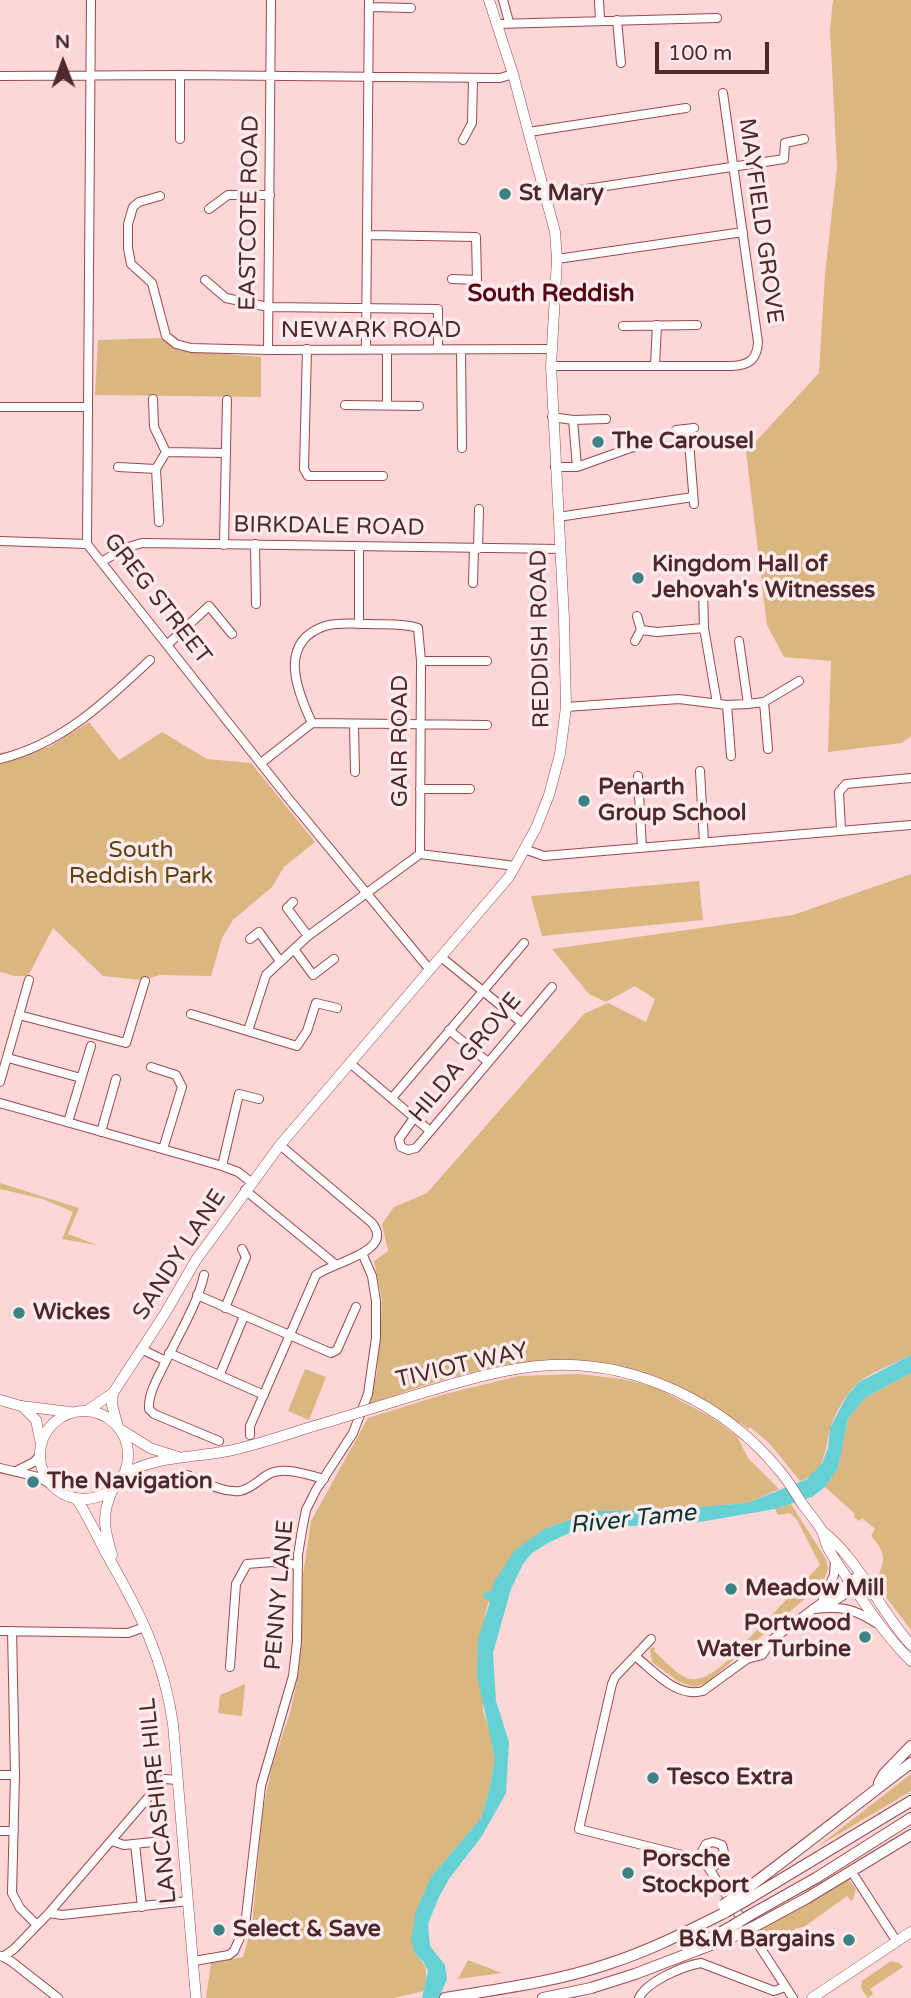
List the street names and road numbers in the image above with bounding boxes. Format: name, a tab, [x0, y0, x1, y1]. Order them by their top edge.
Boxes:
street label: EASTCOTE ROAD	[234, 115, 266, 311]
street label: MAYFIELD GROVE	[732, 116, 788, 326]
street label: NEWARK ROAD	[281, 317, 461, 345]
street label: BIRKDALE ROAD	[233, 512, 425, 542]
street label: GREG STREET	[97, 528, 217, 670]
street label: REDDISH ROAD	[526, 549, 556, 729]
street label: GAIR ROAD	[387, 675, 415, 807]
street label: HILDA GROVE	[404, 988, 528, 1128]
street label: SANDY LANE	[128, 1185, 232, 1325]
street label: TIVIOT WAY	[393, 1337, 531, 1395]
street label: PENNY LANE	[260, 1519, 300, 1671]
street label: LANCASHIRE HILL	[134, 1697, 184, 1905]

